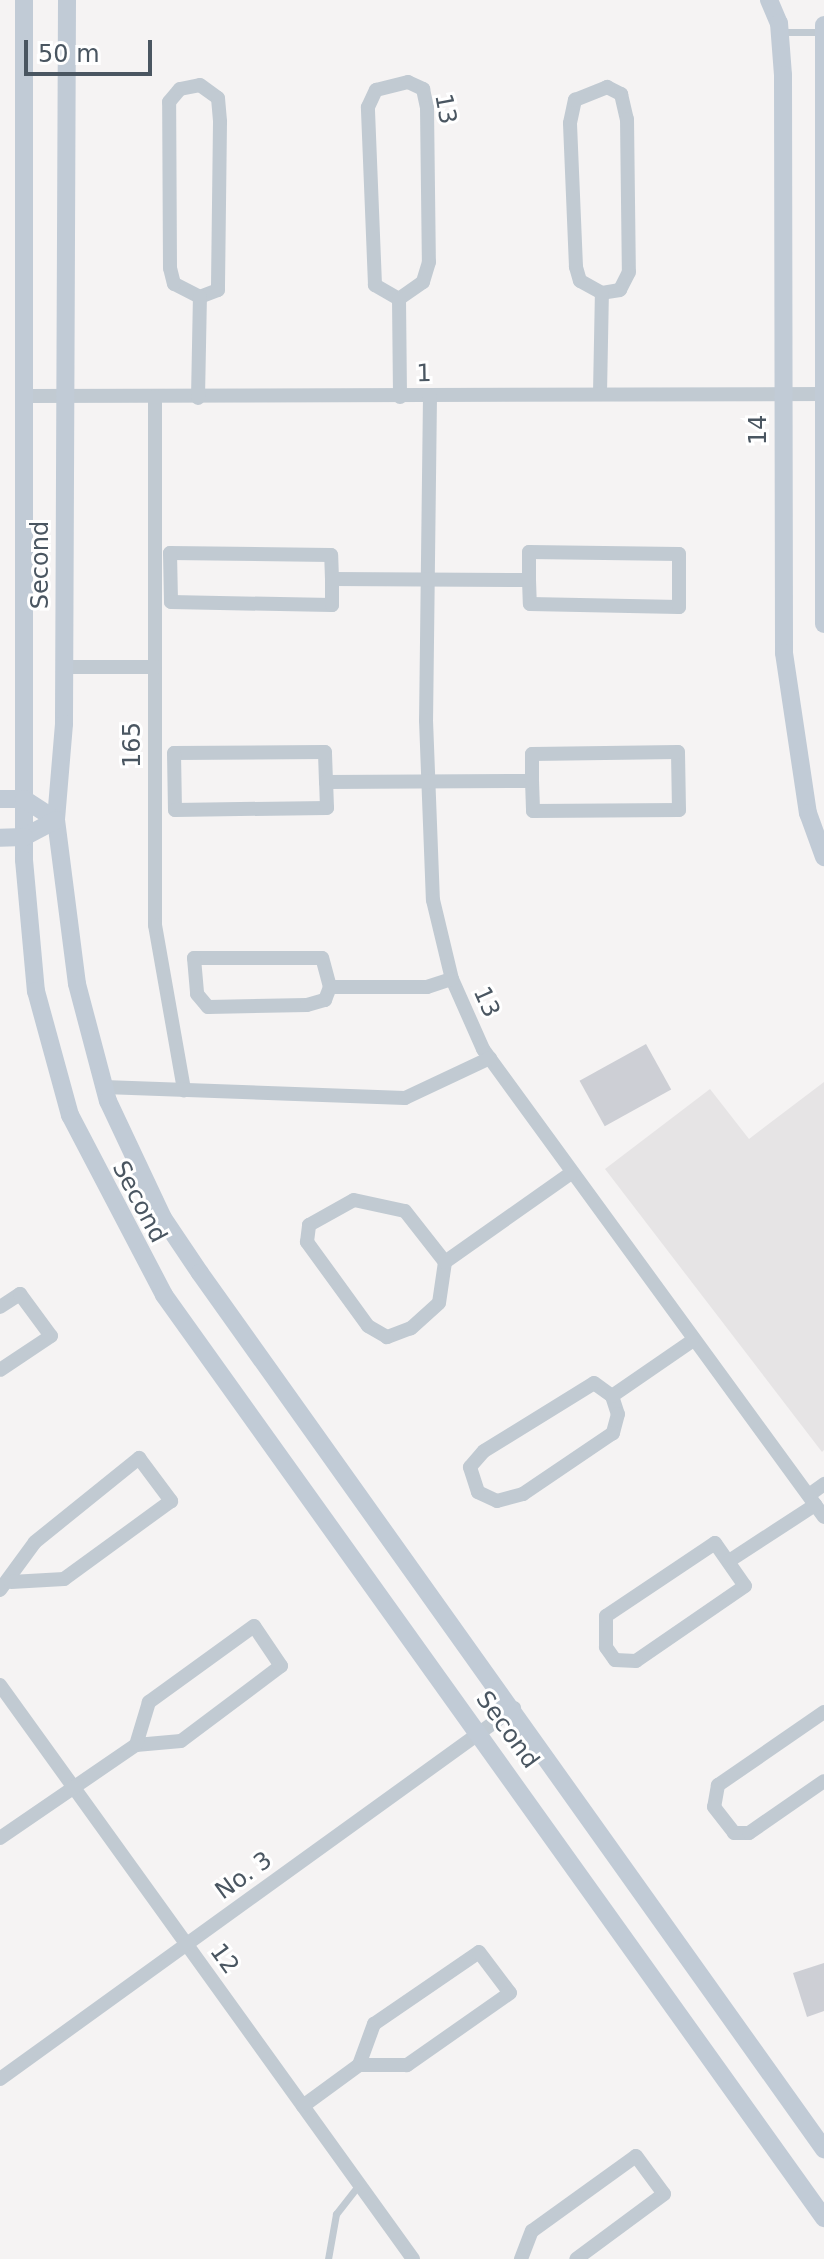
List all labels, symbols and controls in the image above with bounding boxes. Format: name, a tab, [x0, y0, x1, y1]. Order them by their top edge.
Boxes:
scale bar	[28, 24, 156, 74]
text: 50 m	[38, 40, 100, 68]
street label: 13	[428, 91, 462, 127]
street label: 1	[416, 359, 432, 389]
street label: 14	[745, 415, 773, 445]
street label: Second	[27, 521, 55, 609]
street label: 165	[119, 722, 147, 768]
street label: 13	[467, 982, 505, 1022]
street label: Second	[106, 1156, 172, 1248]
street label: Second	[469, 1686, 545, 1774]
street label: No. 3	[210, 1846, 278, 1906]
street label: 12	[203, 1938, 245, 1980]

